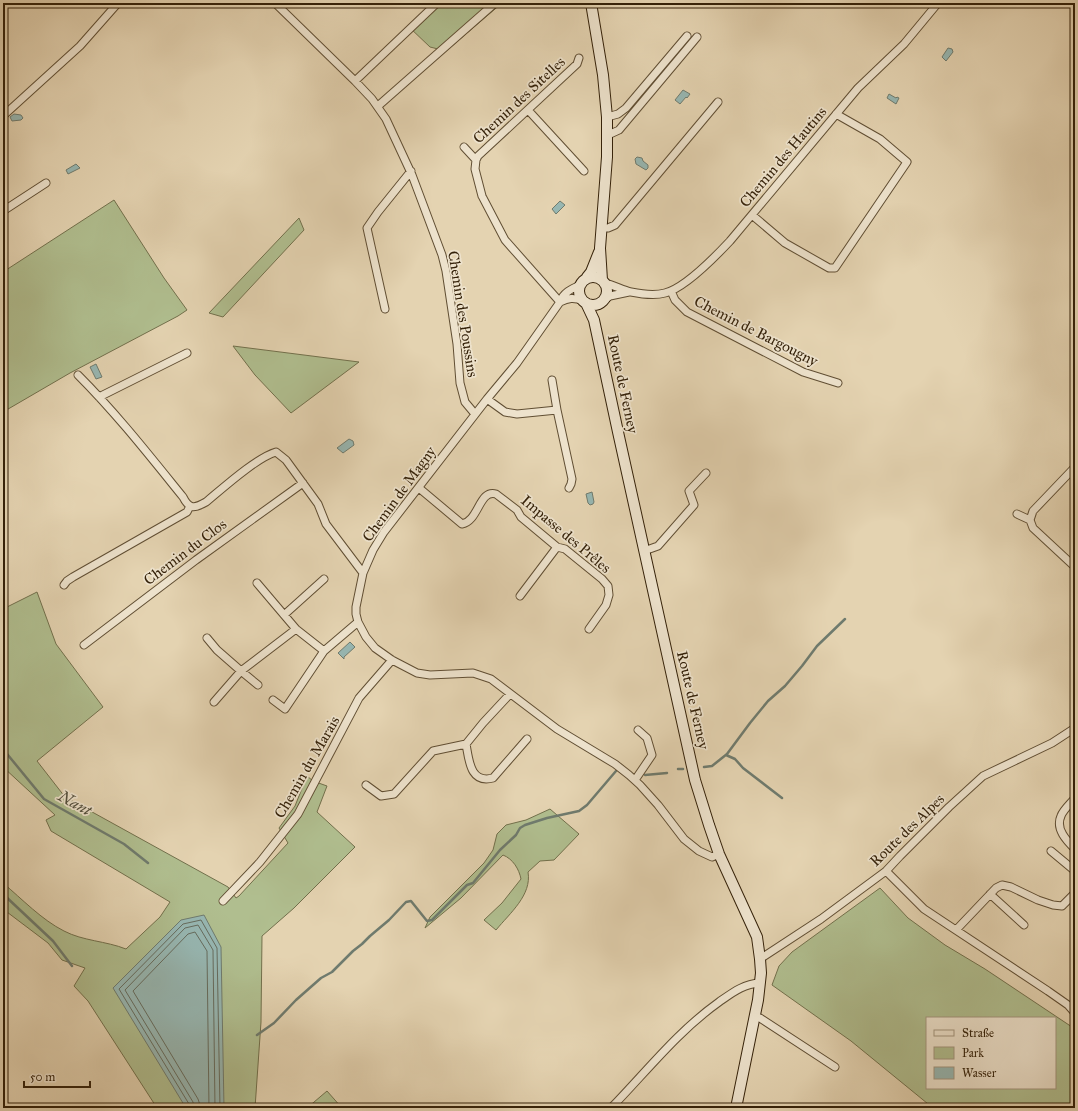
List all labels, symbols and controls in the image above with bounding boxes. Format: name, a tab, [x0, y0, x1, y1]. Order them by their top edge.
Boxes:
street label: Chemin des Sitelles	[469, 53, 569, 147]
street label: Chemin des Hautins	[736, 103, 830, 211]
street label: Chemin des Poussins	[444, 249, 482, 379]
street label: Chemin de Bargougny	[691, 292, 822, 370]
street label: Route de Ferney	[604, 333, 642, 436]
street label: Chemin de Magny	[358, 442, 440, 545]
street label: Impasse des Prêles	[517, 491, 615, 577]
street label: Chemin du Clos	[140, 515, 230, 589]
street label: Route de Ferney	[673, 649, 713, 752]
street label: Chemin du Marais	[270, 713, 344, 821]
water label: Nant	[54, 786, 96, 820]
street label: Route des Alpes	[866, 790, 948, 870]
legend	[926, 1017, 1056, 1089]
text: Straße	[962, 1026, 994, 1040]
text: Park	[962, 1046, 984, 1060]
scale bar	[24, 1063, 90, 1089]
text: Wasser	[962, 1066, 997, 1080]
text: 50 m	[30, 1070, 55, 1084]

